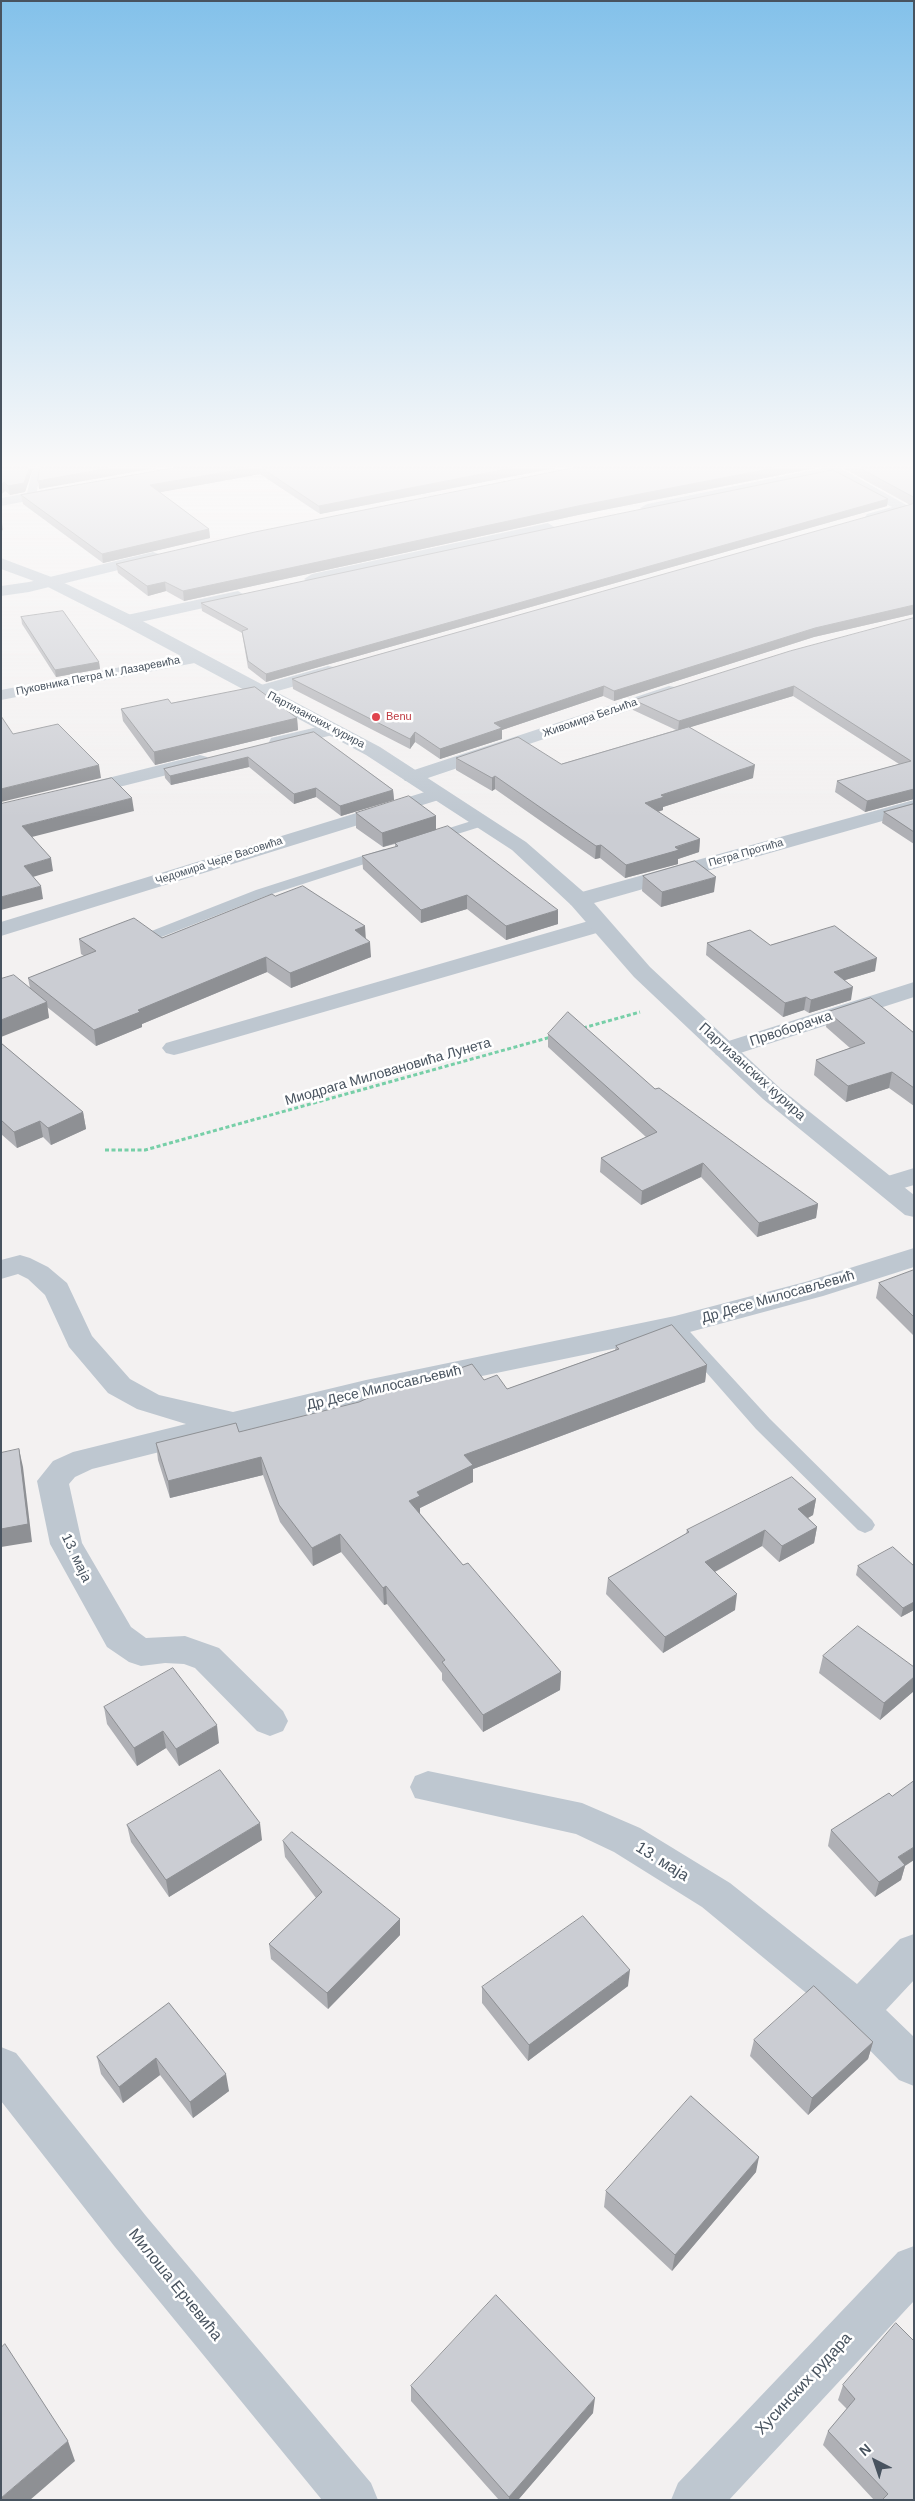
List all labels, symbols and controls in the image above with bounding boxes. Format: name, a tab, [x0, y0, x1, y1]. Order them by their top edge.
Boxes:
street label: Пуковника Петра М. Лазаревића	[15, 654, 181, 698]
street label: Партизанских курира	[265, 689, 367, 751]
street label: Живомира Бељића	[541, 696, 639, 740]
place label: Benu	[386, 710, 412, 724]
marker: Benu	[370, 711, 382, 723]
street label: Чедомира Чеде Васовића	[154, 834, 284, 888]
street label: Петра Протића	[707, 836, 785, 870]
street label: Првоборачка	[748, 1008, 834, 1050]
street label: Партизанских курира	[695, 1020, 809, 1124]
street label: Миодрага Миловановића Лунета	[283, 1034, 493, 1110]
street label: Др Десе Милосављевић	[700, 1267, 856, 1327]
street label: Др Десе Милосављевић	[305, 1362, 463, 1414]
street label: 13. маја	[57, 1531, 95, 1585]
street label: 13. маја	[632, 1838, 692, 1886]
street label: Милоша Ерчевића	[124, 2225, 226, 2345]
street label: Хусинских рудара	[752, 2329, 856, 2439]
north arrow	[850, 2436, 900, 2486]
text: N	[856, 2440, 874, 2459]

